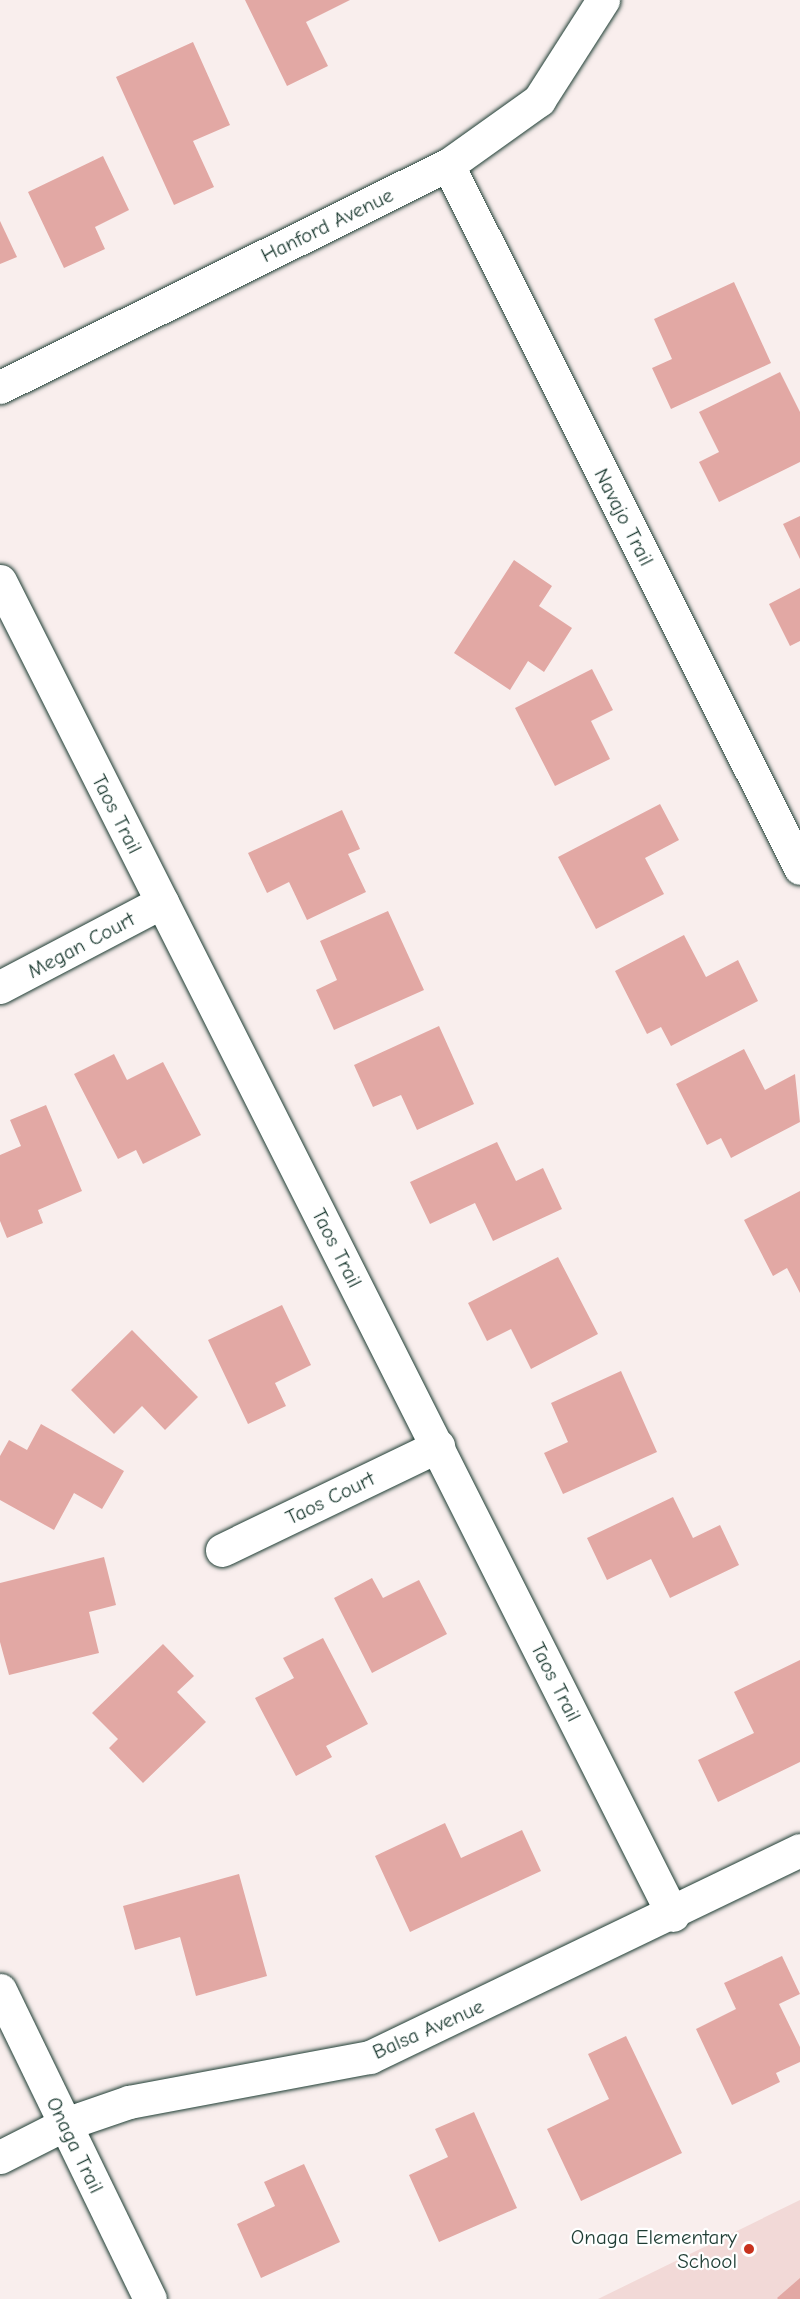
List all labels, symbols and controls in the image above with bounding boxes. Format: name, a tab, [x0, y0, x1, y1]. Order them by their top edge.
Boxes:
street label: Hanford Avenue	[257, 182, 397, 268]
street label: Navajo Trail	[589, 464, 659, 570]
street label: Taos Trail	[86, 770, 148, 858]
street label: Megan Court	[23, 906, 139, 984]
street label: Taos Trail	[306, 1204, 368, 1292]
street label: Taos Court	[281, 1466, 379, 1530]
street label: Taos Trail	[525, 1638, 587, 1726]
street label: Balsa Avenue	[369, 1993, 487, 2065]
street label: Onaga Trail	[41, 2093, 109, 2197]
place label: Onaga Elementary School	[571, 2224, 737, 2274]
marker: Onaga Elementary School	[742, 2242, 756, 2256]

